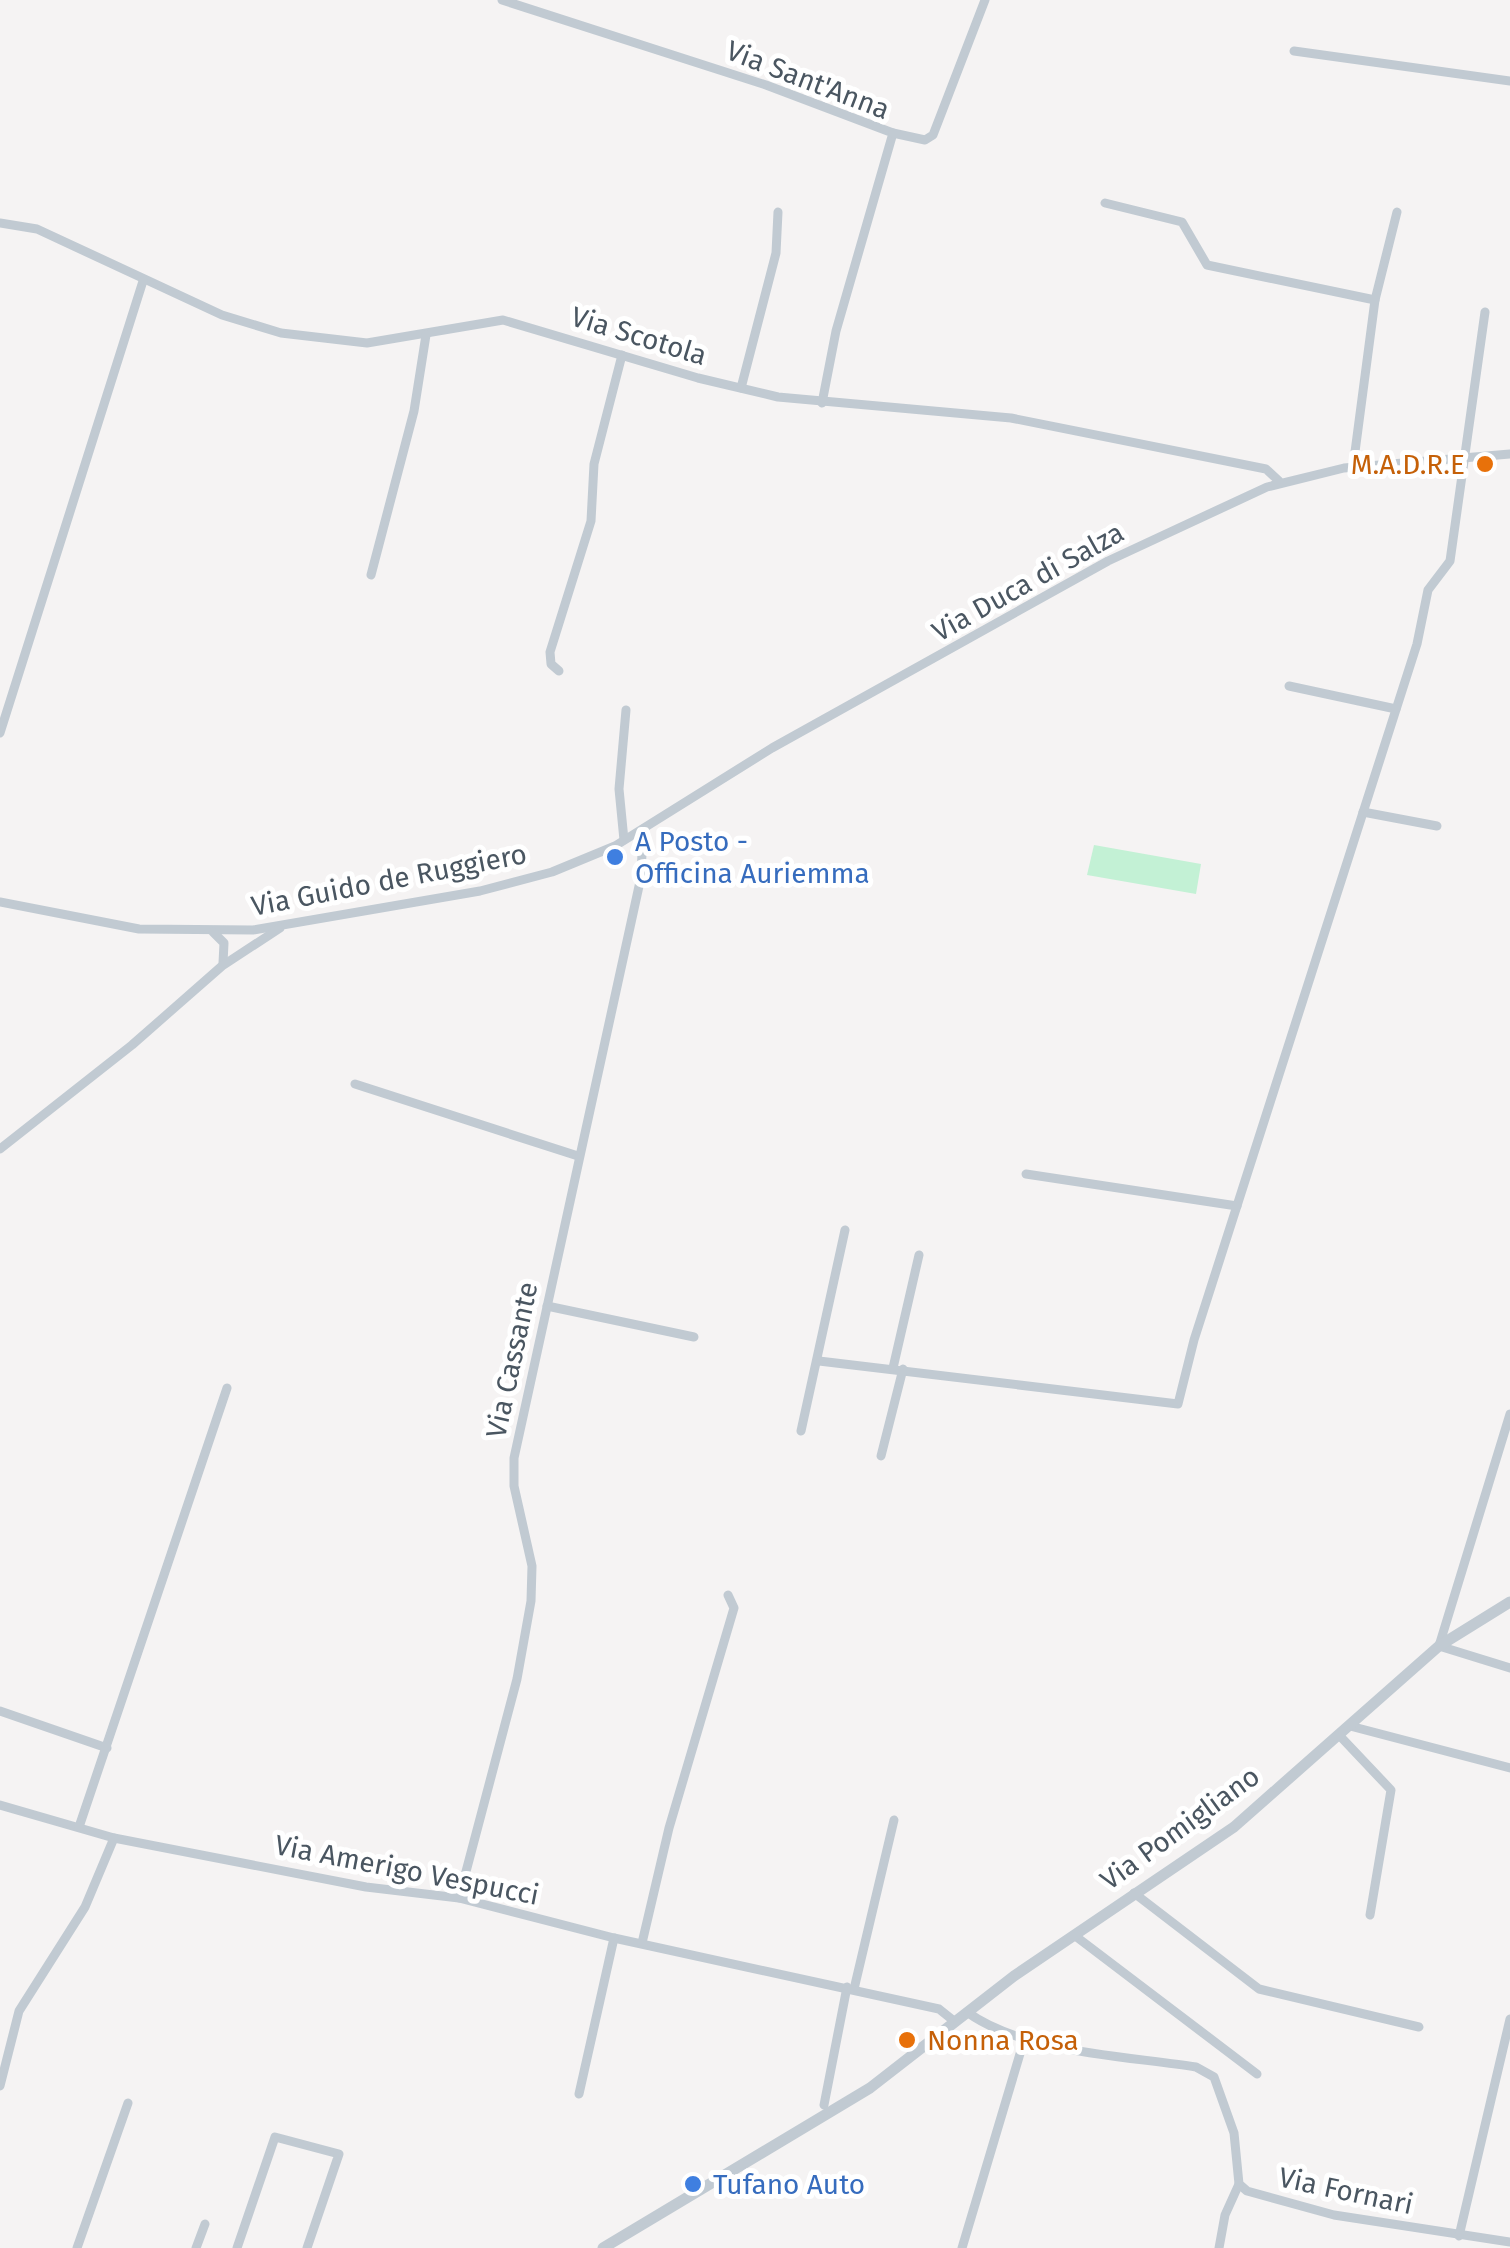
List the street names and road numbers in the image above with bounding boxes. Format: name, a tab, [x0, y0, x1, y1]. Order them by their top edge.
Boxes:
street label: Via Sant'Anna	[722, 34, 894, 126]
street label: Via Scotola	[567, 300, 711, 372]
street label: Via Duca di Salza	[926, 516, 1130, 648]
street label: Via Guido de Ruggiero	[249, 837, 529, 923]
street label: Via Cassante	[479, 1279, 545, 1441]
street label: Via Pomigliano	[1094, 1759, 1266, 1897]
street label: Via Amerigo Vespucci	[272, 1828, 542, 1912]
street label: Via Fornari	[1276, 2161, 1416, 2221]

